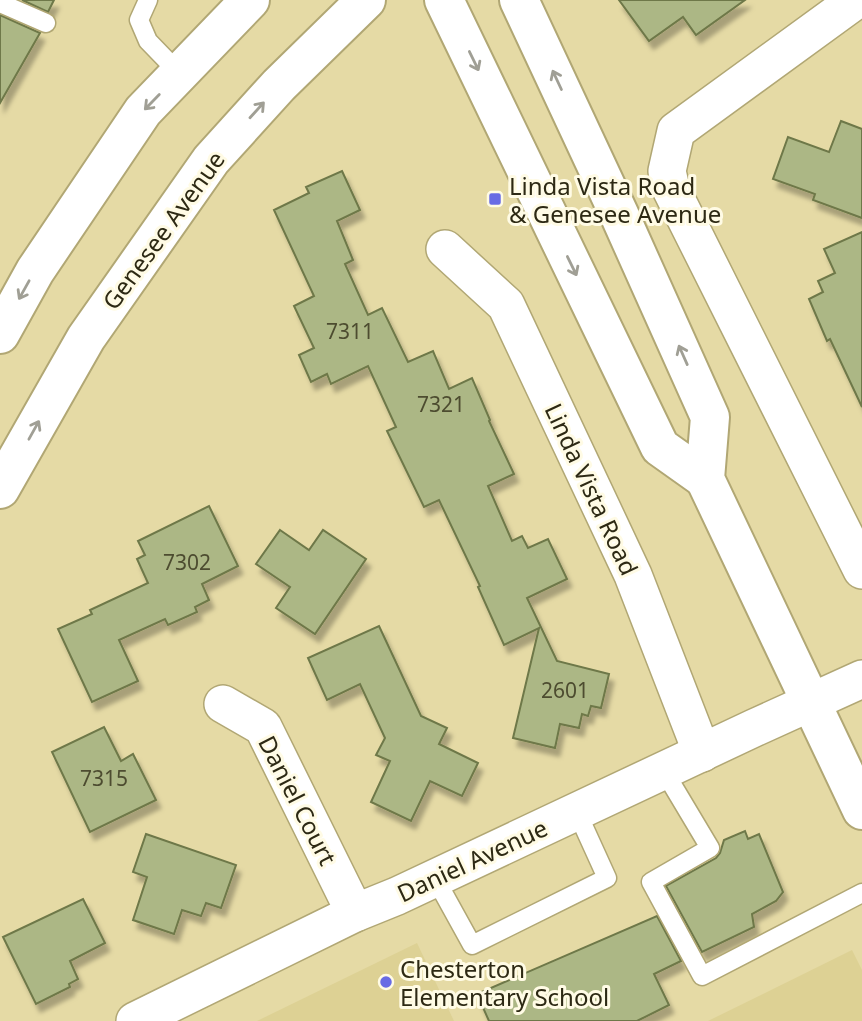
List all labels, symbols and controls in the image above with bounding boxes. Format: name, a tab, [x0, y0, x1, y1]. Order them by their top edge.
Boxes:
one-way arrow	[467, 50, 481, 71]
one-way arrow	[550, 70, 563, 91]
one-way arrow	[143, 93, 160, 110]
one-way arrow	[248, 102, 265, 119]
street label: Genesee Avenue	[94, 144, 232, 316]
place label: Linda Vista Road & Genesee Avenue	[509, 169, 721, 230]
marker: Linda Vista Road & Genesee Avenue	[487, 191, 503, 207]
one-way arrow	[566, 255, 580, 276]
one-way arrow	[17, 280, 31, 300]
house number: 7311	[326, 317, 374, 345]
one-way arrow	[676, 345, 689, 366]
house number: 7321	[417, 390, 465, 418]
street label: Linda Vista Road	[538, 398, 646, 580]
one-way arrow	[28, 420, 41, 441]
house number: 7302	[163, 548, 211, 576]
house number: 2601	[541, 676, 589, 704]
street label: Daniel Court	[251, 730, 345, 871]
house number: 7315	[80, 764, 128, 792]
street label: Daniel Avenue	[392, 811, 552, 909]
place label: Chesterton Elementary School	[400, 952, 609, 1013]
marker: Chesterton Elementary School	[378, 974, 394, 990]

